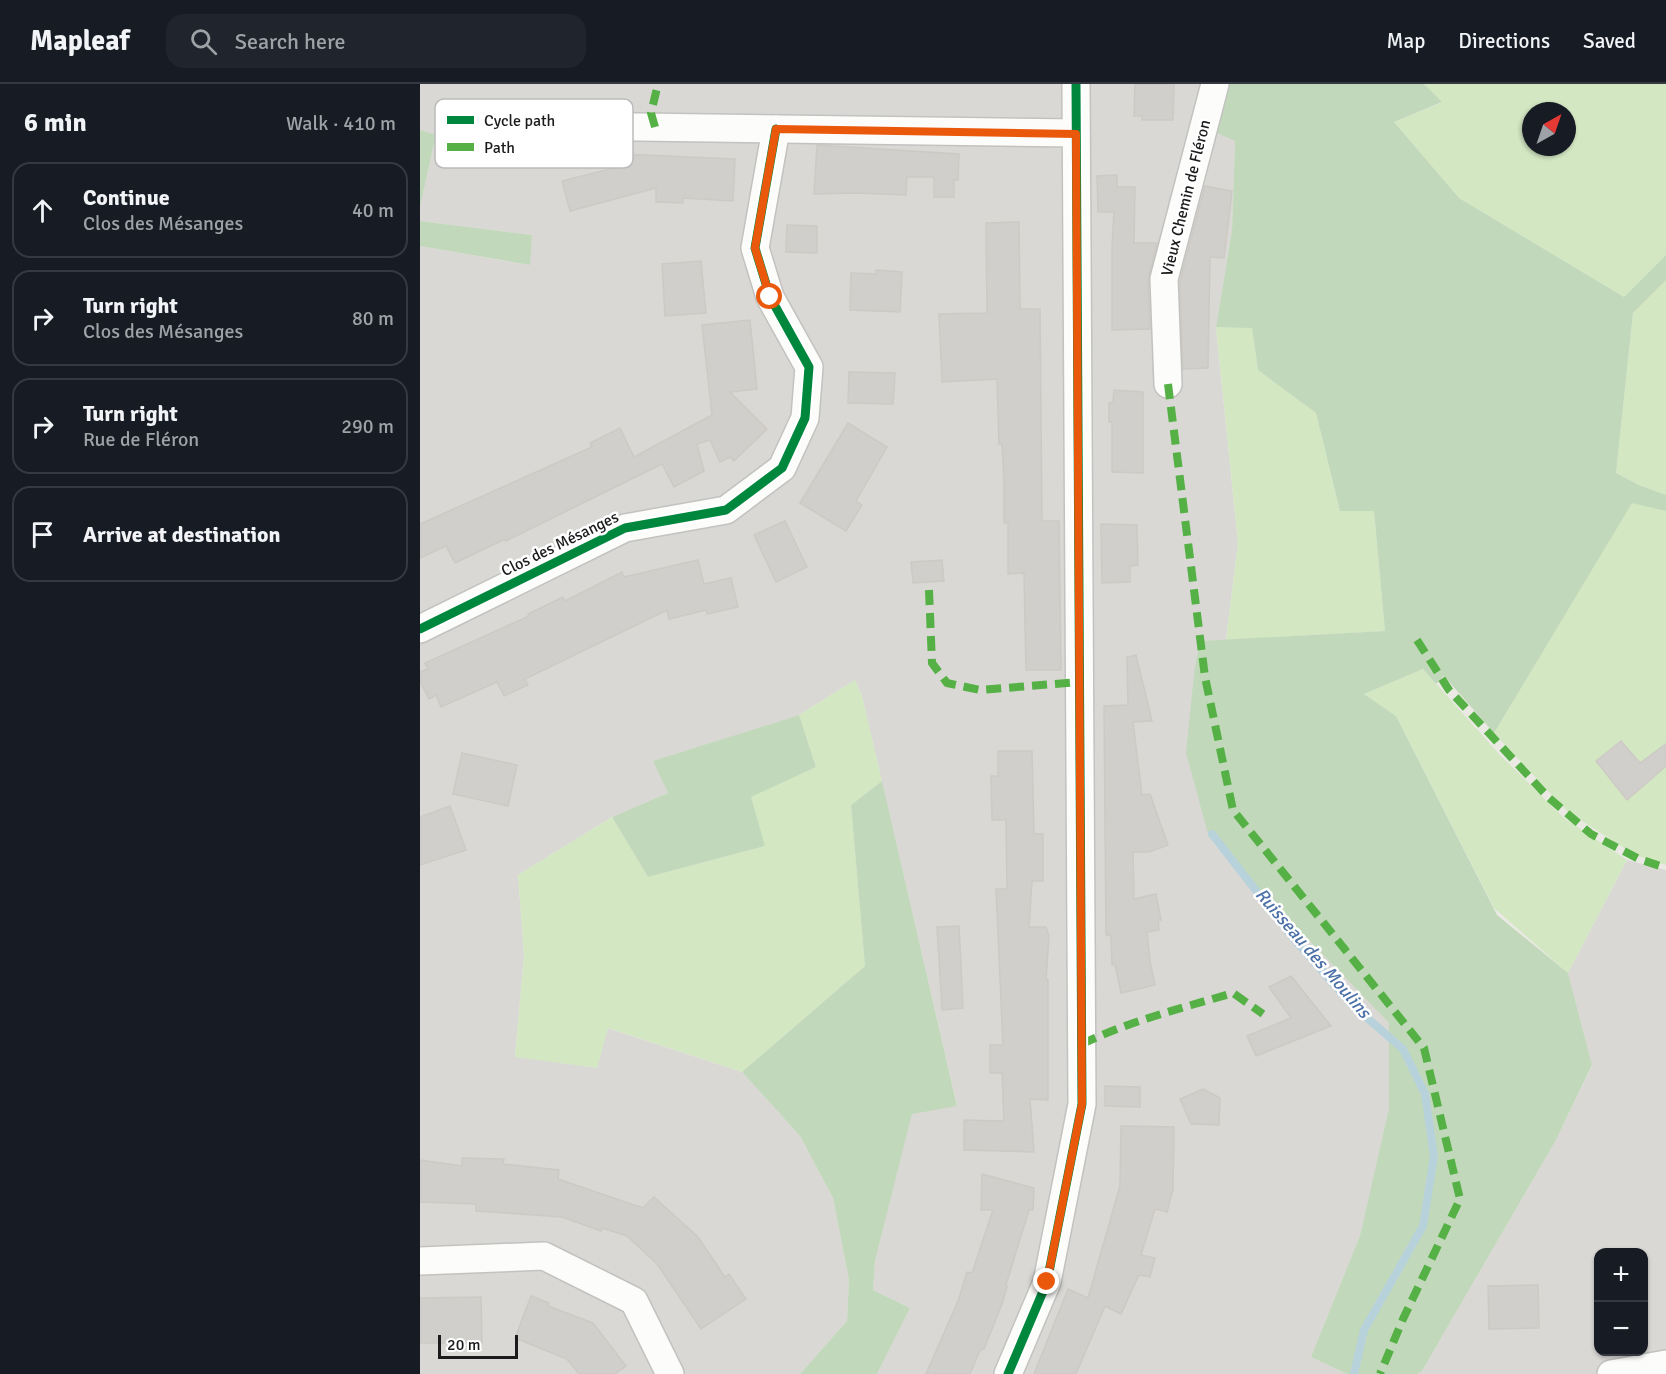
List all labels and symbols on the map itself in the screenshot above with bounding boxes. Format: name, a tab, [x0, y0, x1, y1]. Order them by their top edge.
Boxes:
legend	[435, 99, 633, 168]
north arrow	[1522, 102, 1576, 156]
text: Cycle path	[484, 111, 555, 131]
street label: Vieux Chemin de Fléron	[1157, 118, 1215, 278]
text: Path	[484, 138, 515, 158]
route start	[756, 283, 782, 309]
street label: Clos des Mésanges	[498, 507, 622, 581]
water label: Ruisseau des Moulins	[1251, 884, 1377, 1024]
route end	[1033, 1268, 1059, 1294]
scale bar	[438, 1332, 518, 1360]

